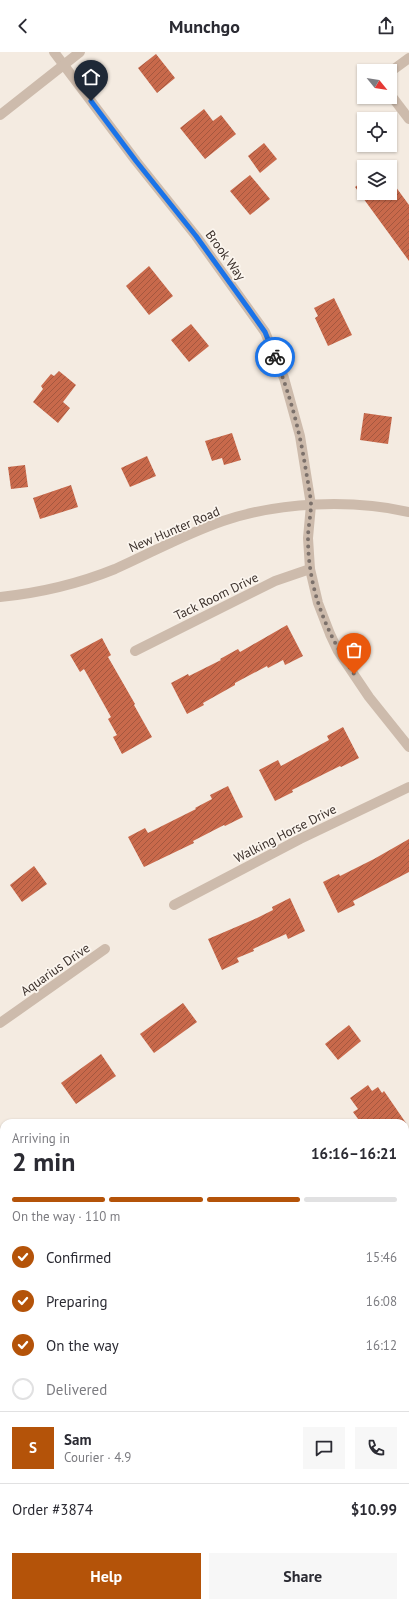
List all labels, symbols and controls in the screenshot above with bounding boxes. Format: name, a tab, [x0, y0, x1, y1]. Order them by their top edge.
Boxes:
icon: back	[12, 15, 34, 37]
text: Munchgo	[169, 15, 240, 38]
icon: share	[375, 15, 397, 37]
pin	[74, 60, 108, 101]
north arrow	[357, 64, 397, 104]
map controls	[357, 64, 397, 200]
icon: home	[80, 66, 102, 88]
button: locate	[357, 112, 397, 152]
button: layers	[357, 160, 397, 200]
street label: Brook Way	[202, 227, 249, 284]
courier	[255, 337, 295, 377]
icon: bike	[264, 346, 286, 368]
street label: New Hunter Road	[126, 503, 222, 556]
street label: Tack Room Drive	[171, 569, 261, 624]
pin	[337, 633, 371, 674]
icon: bag	[343, 639, 365, 661]
street label: Walking Horse Drive	[231, 800, 339, 867]
street label: Aquarius Drive	[17, 939, 93, 1000]
text: Arriving in	[12, 1130, 70, 1147]
text: 16:16–16:21	[311, 1144, 397, 1163]
text: 2 min	[12, 1145, 75, 1178]
text: On the way · 110 m	[12, 1208, 120, 1225]
icon: check	[12, 1246, 34, 1268]
text: Confirmed	[46, 1248, 111, 1267]
text: 15:46	[366, 1249, 397, 1266]
icon: check	[12, 1290, 34, 1312]
text: Preparing	[46, 1292, 108, 1311]
text: 16:08	[366, 1293, 397, 1310]
icon: check	[12, 1334, 34, 1356]
text: On the way	[46, 1336, 119, 1355]
text: 16:12	[366, 1337, 397, 1354]
text: Delivered	[46, 1380, 107, 1399]
button: chat	[303, 1427, 345, 1469]
button: phone	[355, 1427, 397, 1469]
text: Sam	[64, 1430, 91, 1449]
text: S	[29, 1438, 37, 1457]
text: Courier · 4.9	[64, 1449, 131, 1466]
text: Order #3874	[12, 1500, 93, 1519]
text: $10.99	[351, 1500, 397, 1519]
button: Help	[12, 1553, 201, 1599]
button: Share	[209, 1553, 397, 1599]

